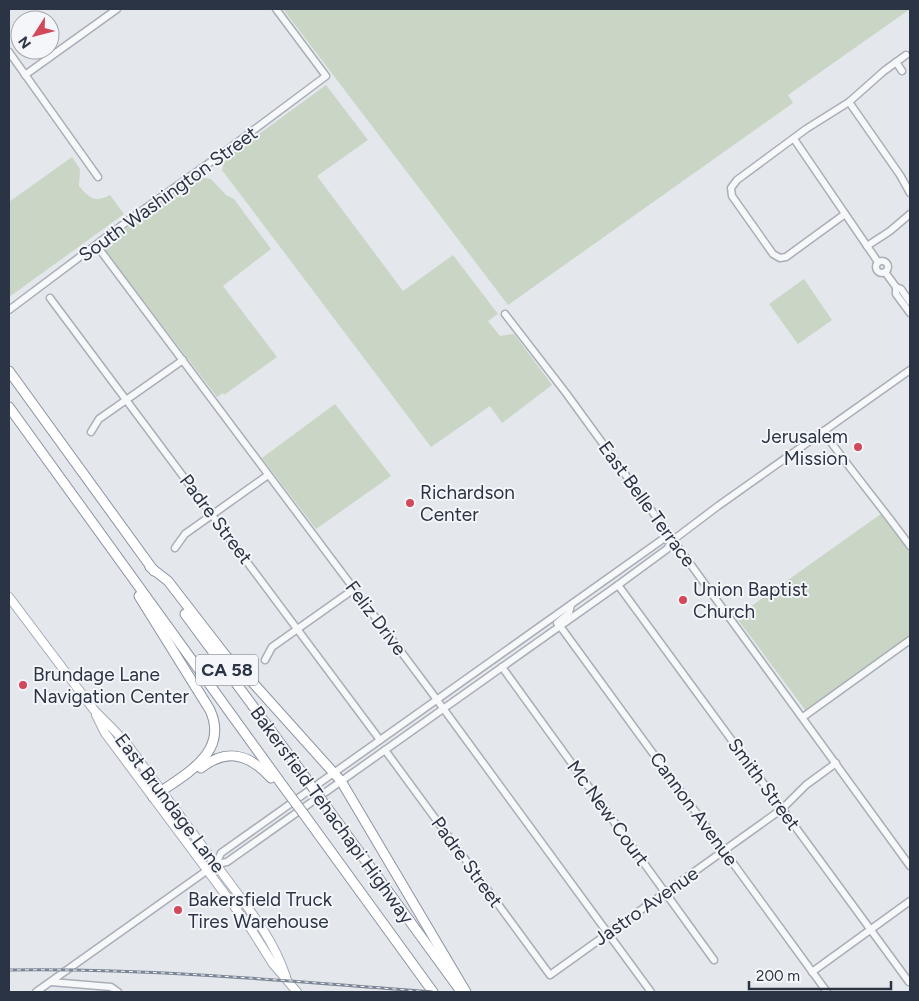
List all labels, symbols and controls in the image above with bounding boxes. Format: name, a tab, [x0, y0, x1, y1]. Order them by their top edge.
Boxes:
north arrow	[10, 10, 60, 60]
text: N	[15, 33, 35, 52]
street label: South Washington Street	[74, 121, 262, 267]
place label: Jerusalem Mission	[762, 425, 848, 470]
street label: East Belle Terrace	[594, 437, 700, 571]
marker: Jerusalem Mission	[852, 441, 864, 453]
street label: Padre Street	[175, 470, 257, 568]
place label: Richardson Center	[420, 481, 515, 526]
marker: Richardson Center	[404, 497, 416, 509]
street label: Feliz Drive	[341, 576, 411, 660]
place label: Union Baptist Church	[693, 578, 808, 623]
marker: Union Baptist Church	[677, 594, 689, 606]
road number: CA 58	[196, 654, 258, 686]
place label: Brundage Lane Navigation Center	[33, 663, 189, 708]
marker: Brundage Lane Navigation Center	[17, 679, 29, 691]
street label: Bakersfield Tehachapi Highway	[245, 702, 419, 928]
street label: East Brundage Lane	[110, 729, 230, 877]
street label: Smith Street	[723, 734, 805, 834]
street label: Cannon Avenue	[645, 748, 743, 870]
street label: Mc New Court	[562, 756, 654, 870]
street label: Padre Street	[426, 812, 508, 912]
street label: Jastro Avenue	[589, 862, 703, 950]
place label: Bakersfield Truck Tires Warehouse	[188, 888, 333, 933]
marker: Bakersfield Truck Tires Warehouse	[172, 904, 184, 916]
scale bar	[749, 958, 892, 990]
text: 200 m	[756, 967, 800, 985]

